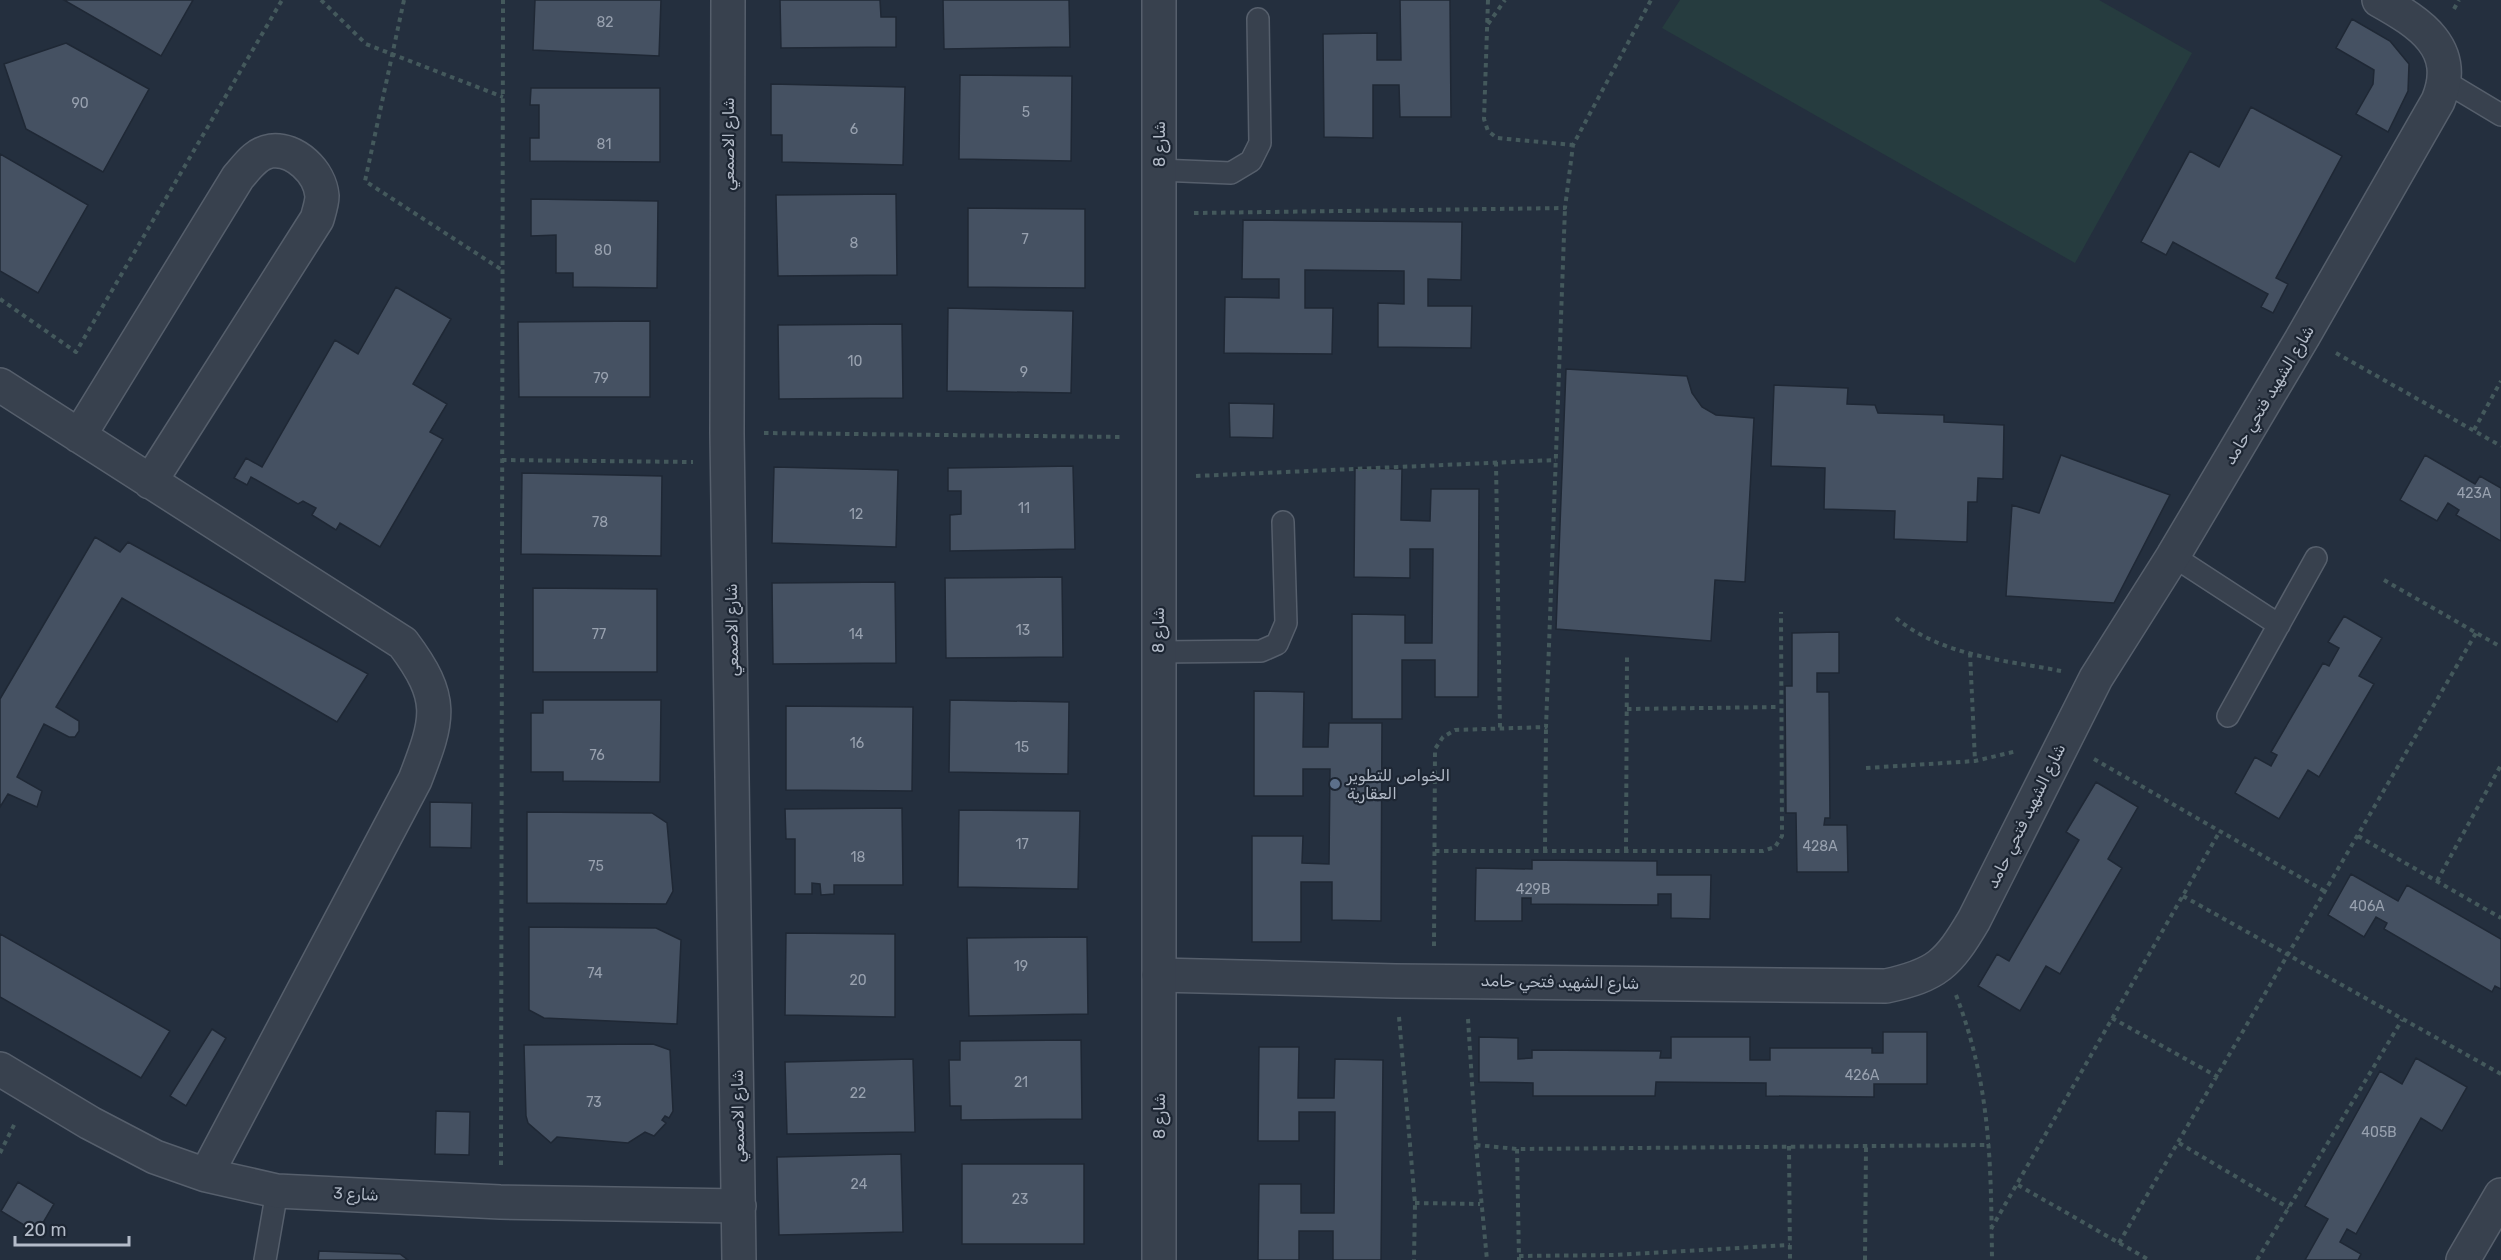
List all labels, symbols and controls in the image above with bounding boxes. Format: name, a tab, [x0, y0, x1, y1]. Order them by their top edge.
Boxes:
house number: 82	[596, 14, 614, 31]
house number: 90	[71, 95, 89, 112]
street label: شارع الاصمعي	[719, 97, 741, 191]
house number: 5	[1022, 104, 1030, 121]
house number: 6	[850, 121, 858, 138]
street label: شارع 8	[1150, 121, 1171, 167]
house number: 81	[597, 136, 611, 153]
house number: 7	[1021, 231, 1029, 248]
house number: 8	[850, 235, 859, 252]
house number: 80	[594, 242, 612, 259]
street label: شارع الشهيد فتحي حامد	[2220, 322, 2321, 470]
house number: 10	[848, 353, 863, 370]
house number: 9	[1020, 364, 1028, 381]
house number: 79	[593, 370, 609, 387]
house number: 423A	[2457, 485, 2492, 502]
house number: 11	[1018, 500, 1030, 517]
house number: 12	[849, 506, 863, 523]
house number: 78	[592, 514, 608, 531]
street label: شارع الاصمعي	[722, 583, 745, 677]
street label: شارع 8	[1149, 607, 1170, 653]
house number: 13	[1016, 622, 1030, 639]
house number: 77	[592, 626, 606, 643]
house number: 14	[849, 626, 864, 643]
house number: 16	[850, 735, 864, 752]
house number: 15	[1015, 739, 1029, 756]
street label: شارع الشهيد فتحي حامد	[1983, 740, 2072, 893]
house number: 76	[589, 747, 605, 764]
place label: الخواص للتطوير العقارية	[1346, 766, 1450, 804]
marker: الخواص للتطوير العقارية	[1328, 777, 1342, 791]
house number: 17	[1015, 836, 1029, 853]
house number: 428A	[1802, 838, 1838, 855]
house number: 18	[851, 849, 866, 866]
house number: 75	[588, 858, 604, 875]
house number: 429B	[1516, 881, 1550, 898]
house number: 406A	[2349, 898, 2385, 915]
house number: 19	[1014, 958, 1028, 975]
house number: 74	[587, 965, 603, 982]
street label: شارع الشهيد فتحي حامد	[1480, 971, 1640, 996]
house number: 20	[849, 972, 867, 989]
house number: 426A	[1845, 1067, 1880, 1084]
street label: شارع الاصمعي	[728, 1069, 751, 1163]
house number: 21	[1014, 1074, 1028, 1091]
house number: 22	[850, 1085, 866, 1102]
street label: شارع 8	[1150, 1093, 1171, 1139]
house number: 73	[586, 1094, 602, 1111]
house number: 405B	[2361, 1124, 2397, 1141]
house number: 24	[851, 1176, 868, 1193]
street label: شارع 3	[333, 1183, 379, 1207]
house number: 23	[1012, 1191, 1028, 1208]
scale bar	[15, 1209, 129, 1247]
text: 20 m	[24, 1219, 66, 1241]

